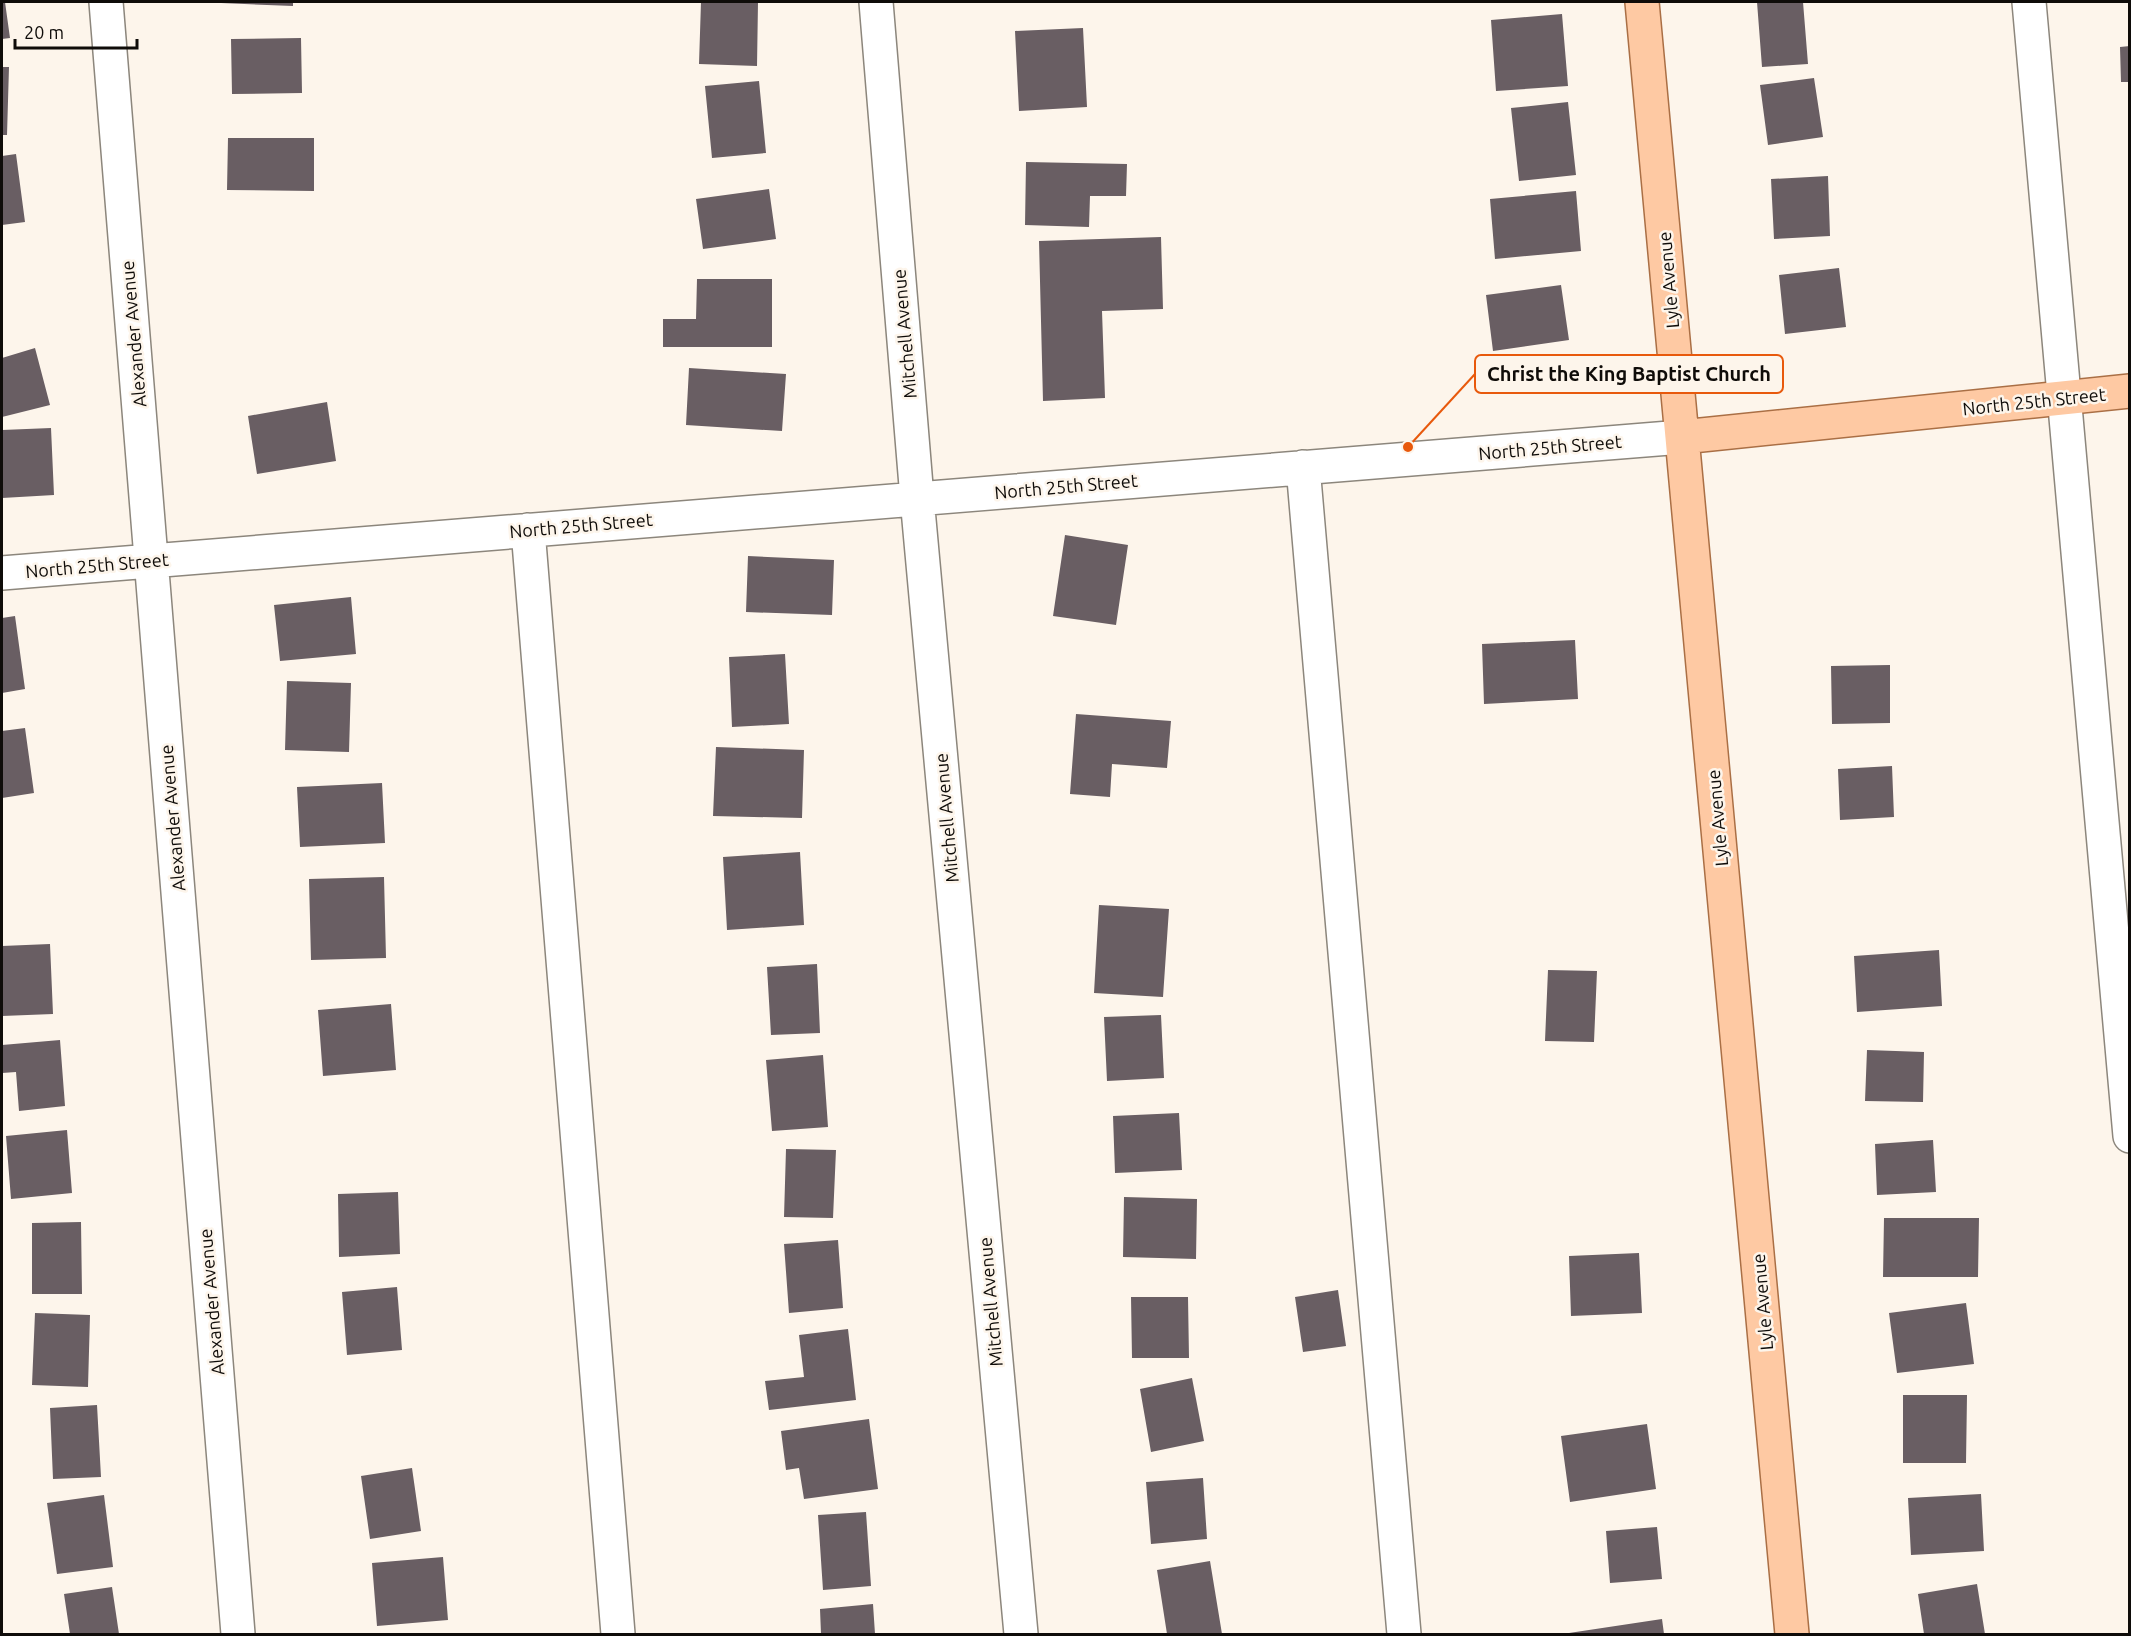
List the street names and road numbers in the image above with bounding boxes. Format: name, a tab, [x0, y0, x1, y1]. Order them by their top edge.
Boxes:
street label: Lyle Avenue	[1654, 231, 1682, 329]
street label: Alexander Avenue	[117, 260, 149, 408]
street label: Mitchell Avenue	[888, 268, 920, 400]
street label: North 25th Street	[1961, 384, 2107, 418]
street label: North 25th Street	[1478, 431, 1622, 463]
street label: North 25th Street	[994, 470, 1138, 502]
street label: North 25th Street	[509, 509, 653, 541]
street label: North 25th Street	[25, 549, 169, 581]
street label: Alexander Avenue	[156, 744, 188, 892]
street label: Mitchell Avenue	[930, 752, 962, 884]
street label: Lyle Avenue	[1703, 769, 1731, 867]
street label: Alexander Avenue	[195, 1228, 227, 1376]
street label: Mitchell Avenue	[974, 1236, 1006, 1368]
street label: Lyle Avenue	[1748, 1253, 1776, 1351]

